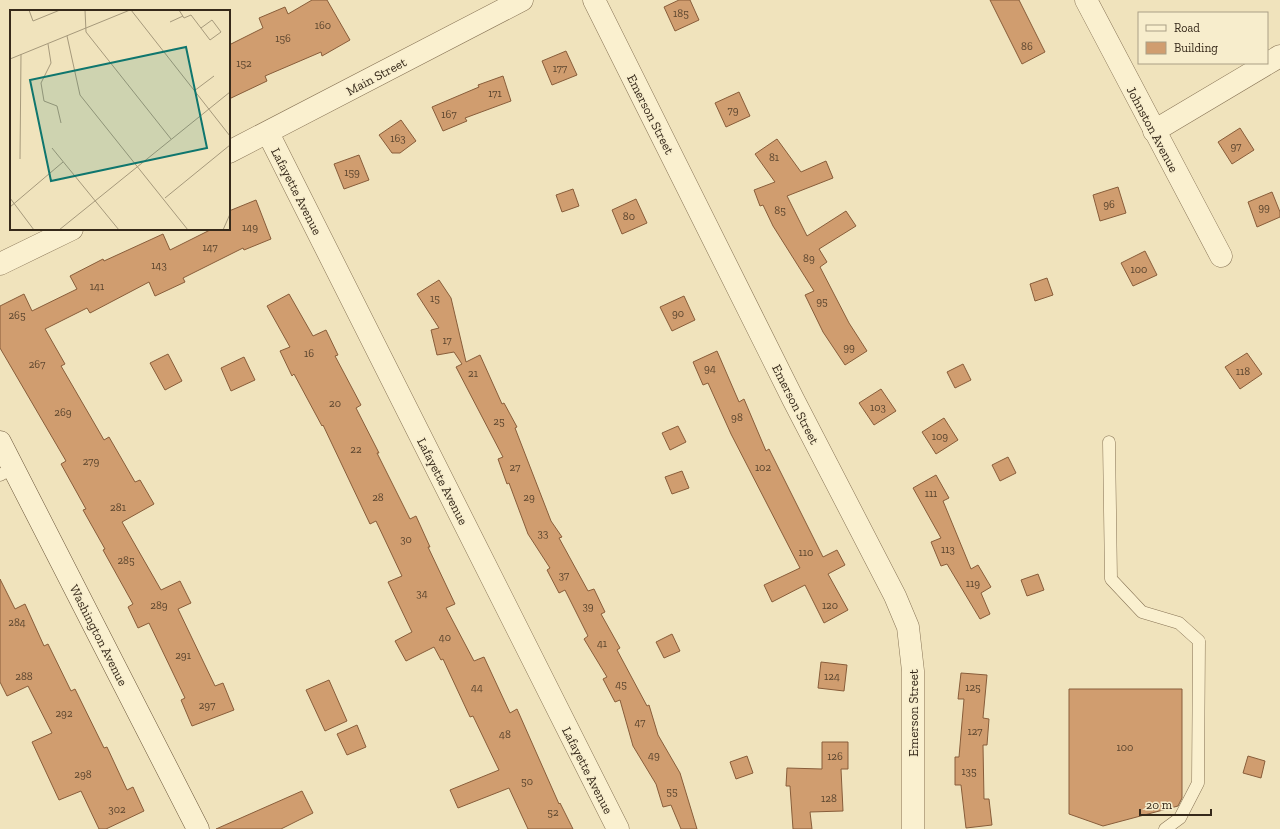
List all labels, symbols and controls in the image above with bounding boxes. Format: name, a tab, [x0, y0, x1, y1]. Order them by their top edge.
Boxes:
house number: 185	[673, 7, 689, 20]
inset map	[10, 10, 230, 230]
legend	[1138, 12, 1268, 64]
house number: 160	[315, 19, 331, 32]
text: Road	[1174, 21, 1200, 35]
house number: 156	[275, 32, 291, 45]
house number: 86	[1021, 40, 1033, 53]
text: Building	[1174, 41, 1218, 55]
street label: Main Street	[344, 54, 409, 99]
house number: 152	[236, 57, 252, 70]
house number: 177	[553, 62, 567, 75]
street label: Emerson Street	[624, 72, 677, 157]
street label: Johnston Avenue	[1124, 84, 1182, 175]
house number: 171	[488, 87, 502, 100]
house number: 79	[727, 104, 739, 117]
house number: 167	[441, 108, 457, 121]
house number: 163	[390, 132, 406, 145]
house number: 97	[1230, 140, 1242, 153]
street label: Lafayette Avenue	[268, 145, 325, 237]
house number: 81	[769, 151, 780, 164]
house number: 159	[344, 166, 360, 179]
house number: 96	[1103, 198, 1115, 211]
house number: 99	[1258, 201, 1270, 214]
house number: 85	[774, 204, 786, 217]
house number: 80	[623, 210, 635, 223]
house number: 149	[242, 221, 258, 234]
house number: 147	[202, 241, 218, 254]
house number: 89	[803, 252, 815, 265]
house number: 143	[151, 259, 167, 272]
house number: 100	[1131, 263, 1147, 276]
house number: 141	[90, 280, 105, 293]
house number: 15	[430, 292, 440, 305]
house number: 95	[816, 295, 828, 308]
house number: 90	[672, 307, 684, 320]
house number: 265	[8, 309, 26, 322]
house number: 17	[442, 334, 452, 347]
house number: 99	[843, 341, 855, 354]
house number: 16	[304, 347, 314, 360]
house number: 267	[29, 358, 45, 371]
house number: 94	[704, 362, 716, 375]
street label: Emerson Street	[769, 362, 822, 447]
house number: 118	[1236, 365, 1250, 378]
house number: 21	[468, 367, 479, 380]
house number: 20	[329, 397, 341, 410]
house number: 103	[870, 401, 886, 414]
house number: 269	[54, 406, 72, 419]
house number: 98	[731, 411, 743, 424]
house number: 25	[493, 415, 505, 428]
house number: 109	[932, 430, 948, 443]
street label: Lafayette Avenue	[414, 435, 471, 527]
house number: 22	[350, 443, 362, 456]
house number: 279	[83, 455, 100, 468]
house number: 27	[510, 461, 520, 474]
house number: 102	[755, 461, 771, 474]
house number: 111	[925, 487, 938, 500]
house number: 28	[372, 491, 384, 504]
house number: 29	[523, 491, 535, 504]
house number: 281	[110, 501, 127, 514]
house number: 33	[538, 527, 548, 540]
house number: 30	[400, 533, 412, 546]
house number: 113	[941, 543, 955, 556]
house number: 110	[799, 546, 813, 559]
house number: 285	[117, 554, 135, 567]
house number: 37	[559, 569, 569, 582]
house number: 119	[966, 577, 980, 590]
street label: Washington Avenue	[67, 582, 131, 688]
house number: 34	[416, 587, 428, 600]
house number: 289	[150, 599, 168, 612]
house number: 120	[822, 599, 838, 612]
house number: 39	[582, 600, 594, 613]
house number: 284	[8, 616, 26, 629]
house number: 40	[439, 631, 451, 644]
house number: 41	[597, 637, 608, 650]
house number: 291	[175, 649, 192, 662]
street label: Emerson Street	[906, 669, 921, 757]
house number: 288	[15, 670, 33, 683]
house number: 124	[824, 670, 840, 683]
house number: 45	[615, 678, 627, 691]
house number: 44	[471, 681, 483, 694]
house number: 125	[965, 681, 981, 694]
house number: 297	[199, 699, 215, 712]
house number: 292	[55, 707, 73, 720]
house number: 47	[635, 716, 645, 729]
street label: Lafayette Avenue	[559, 724, 616, 816]
house number: 127	[967, 725, 983, 738]
house number: 48	[499, 728, 511, 741]
house number: 100	[1117, 741, 1133, 754]
house number: 49	[648, 749, 660, 762]
house number: 126	[827, 750, 843, 763]
house number: 135	[961, 765, 977, 778]
house number: 298	[74, 768, 92, 781]
house number: 50	[521, 775, 533, 788]
house number: 55	[666, 785, 678, 798]
scale bar	[1140, 791, 1211, 817]
house number: 128	[821, 792, 837, 805]
text: 20 m	[1146, 798, 1173, 812]
house number: 302	[108, 803, 126, 816]
house number: 52	[547, 806, 559, 819]

